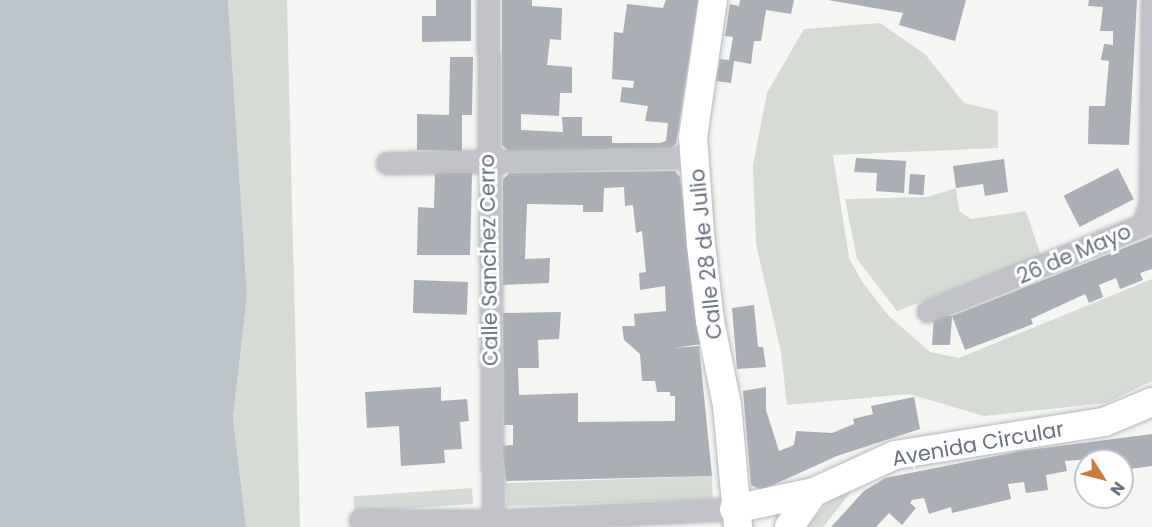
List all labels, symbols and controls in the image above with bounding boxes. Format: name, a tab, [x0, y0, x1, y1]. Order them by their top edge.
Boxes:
street label: Calle Sanchez Cerro	[475, 154, 503, 366]
street label: Calle 28 de Julio	[685, 167, 727, 341]
street label: 26 de Mayo	[1013, 219, 1135, 289]
street label: Avenida Circular	[890, 416, 1066, 472]
north arrow	[1074, 449, 1134, 509]
text: N	[1105, 477, 1130, 500]

